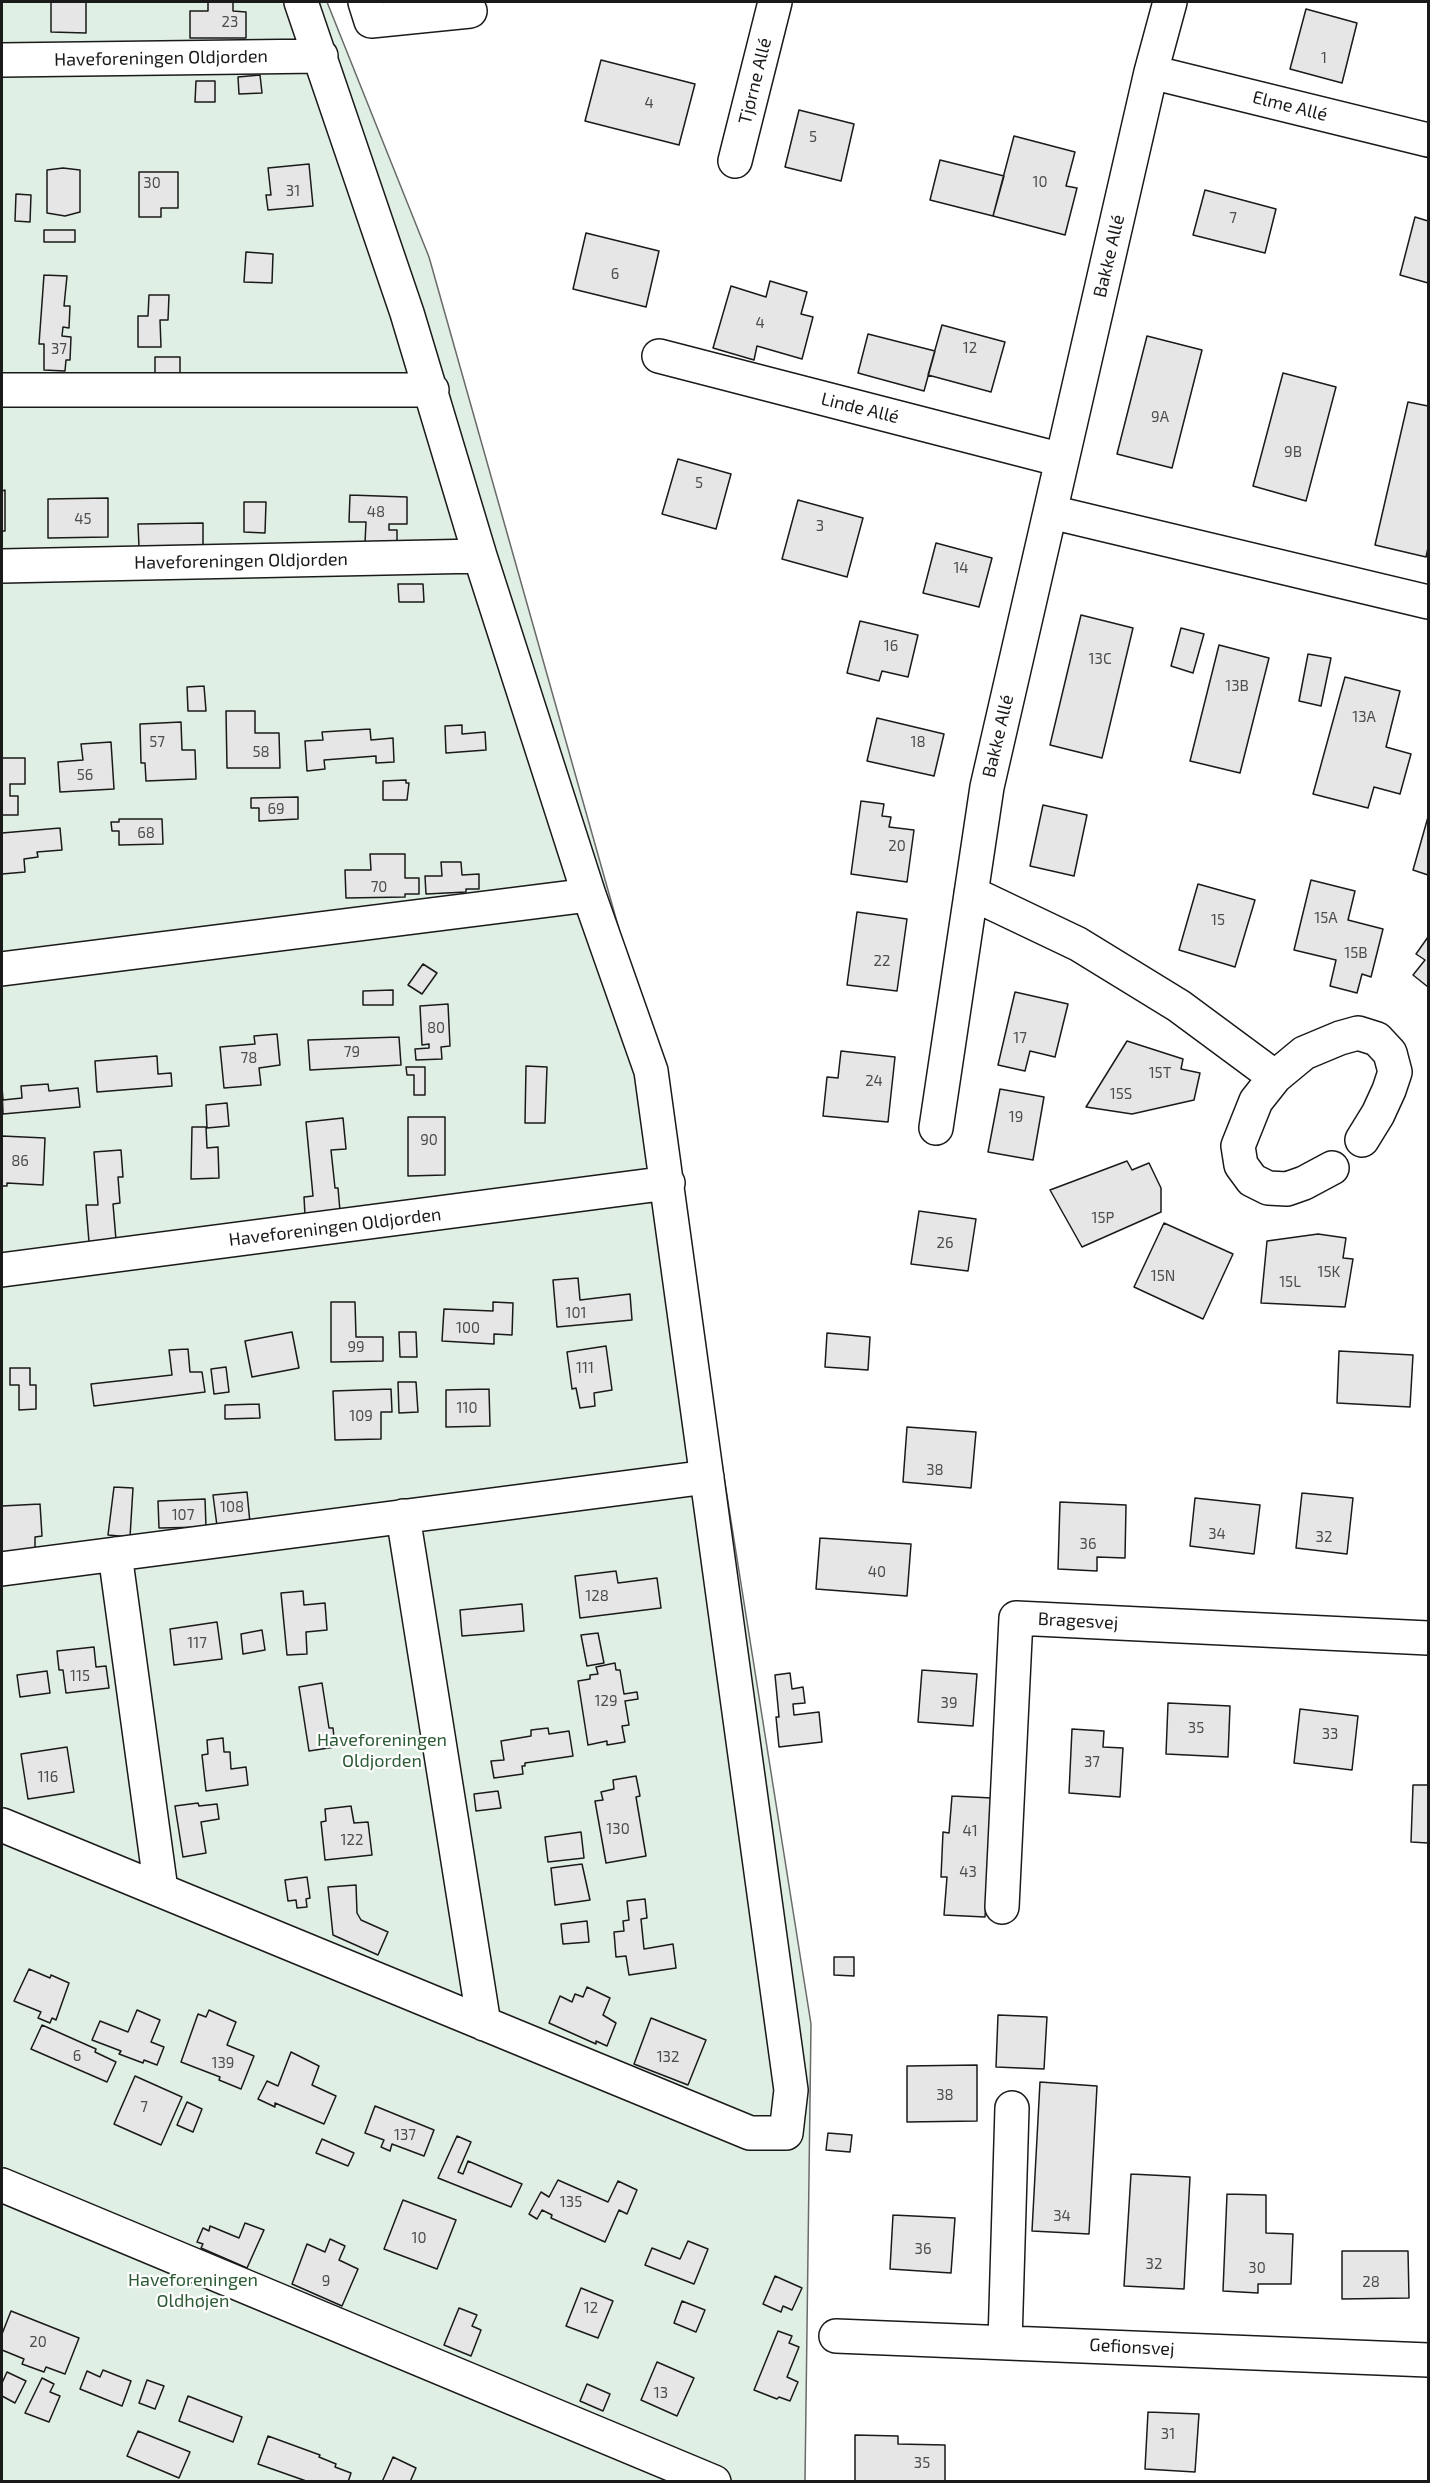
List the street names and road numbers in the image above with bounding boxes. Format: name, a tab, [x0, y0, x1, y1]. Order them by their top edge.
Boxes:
street label: Tjørne Allé	[734, 36, 776, 126]
street label: Haveforeningen Oldjorden	[54, 45, 268, 71]
street label: Elme Allé	[1250, 86, 1330, 126]
street label: Bakke Allé	[1089, 212, 1129, 300]
street label: Linde Allé	[819, 388, 901, 428]
street label: Haveforeningen Oldjorden	[134, 548, 348, 574]
street label: Bakke Allé	[978, 692, 1018, 780]
street label: Haveforeningen Oldjorden	[228, 1203, 442, 1251]
street label: Bragesvej	[1037, 1608, 1119, 1634]
street label: Gefionsvej	[1089, 2334, 1175, 2360]

